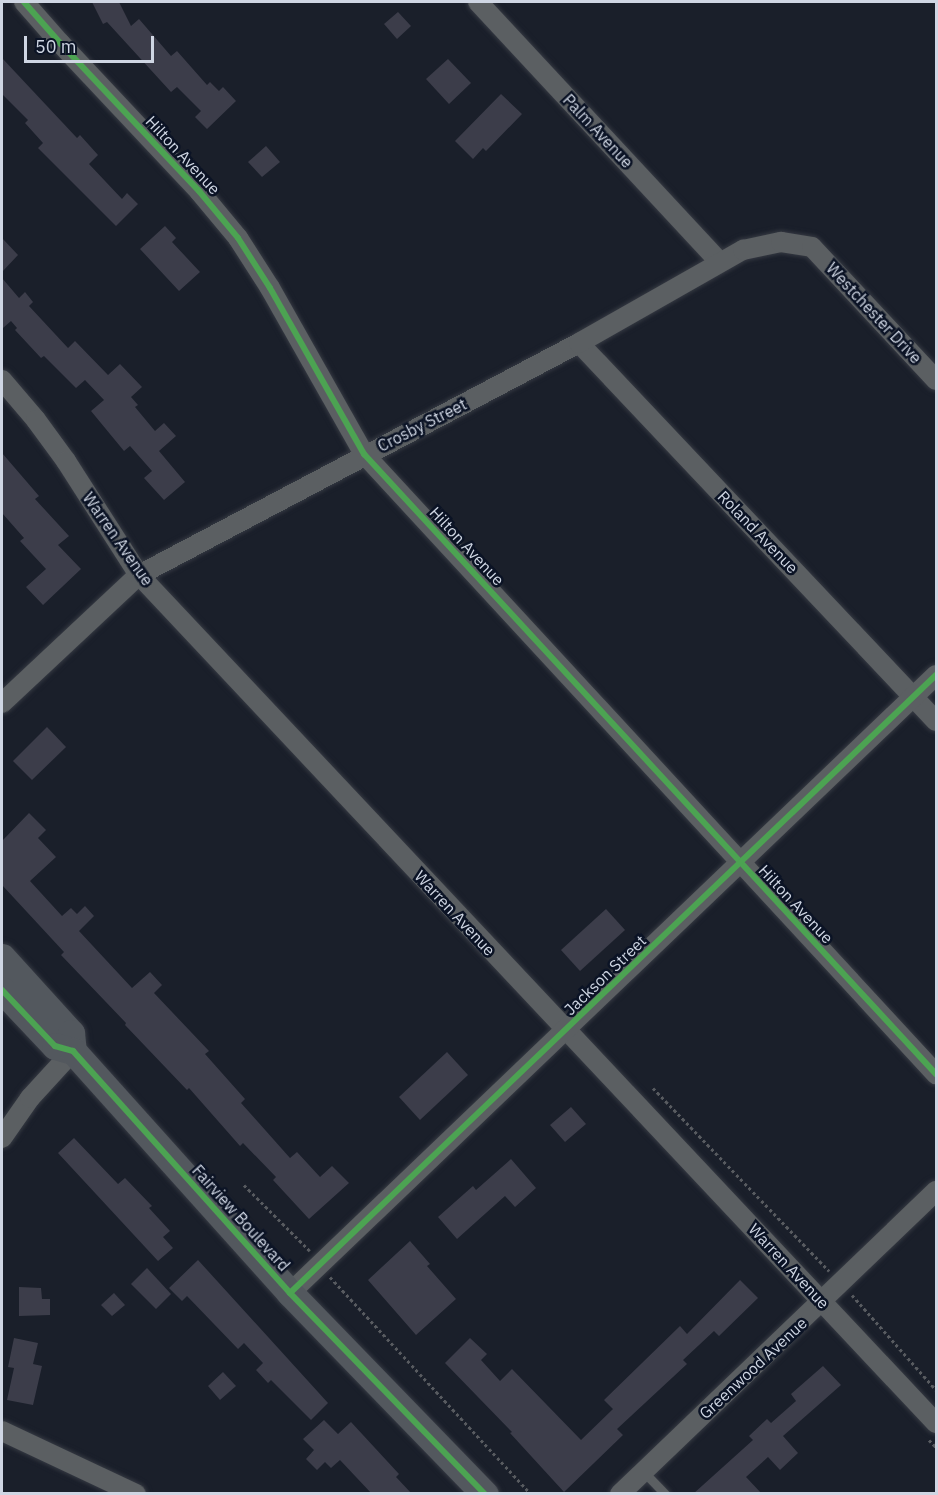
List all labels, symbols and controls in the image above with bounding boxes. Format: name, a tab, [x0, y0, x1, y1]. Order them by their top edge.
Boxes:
scale bar	[27, 24, 158, 62]
text: 50 m	[35, 35, 77, 58]
street label: Palm Avenue	[559, 90, 637, 172]
street label: Hilton Avenue	[142, 112, 224, 198]
street label: Westchester Drive	[822, 259, 926, 367]
street label: Crosby Street	[374, 394, 470, 456]
street label: Roland Avenue	[714, 487, 802, 577]
street label: Warren Avenue	[79, 489, 157, 589]
street label: Hilton Avenue	[426, 503, 508, 589]
street label: Hilton Avenue	[755, 861, 837, 947]
street label: Warren Avenue	[411, 866, 499, 960]
street label: Jackson Street	[560, 931, 650, 1019]
street label: Fairview Boulevard	[188, 1161, 294, 1275]
street label: Warren Avenue	[745, 1219, 833, 1313]
street label: Greenwood Avenue	[695, 1313, 811, 1423]

